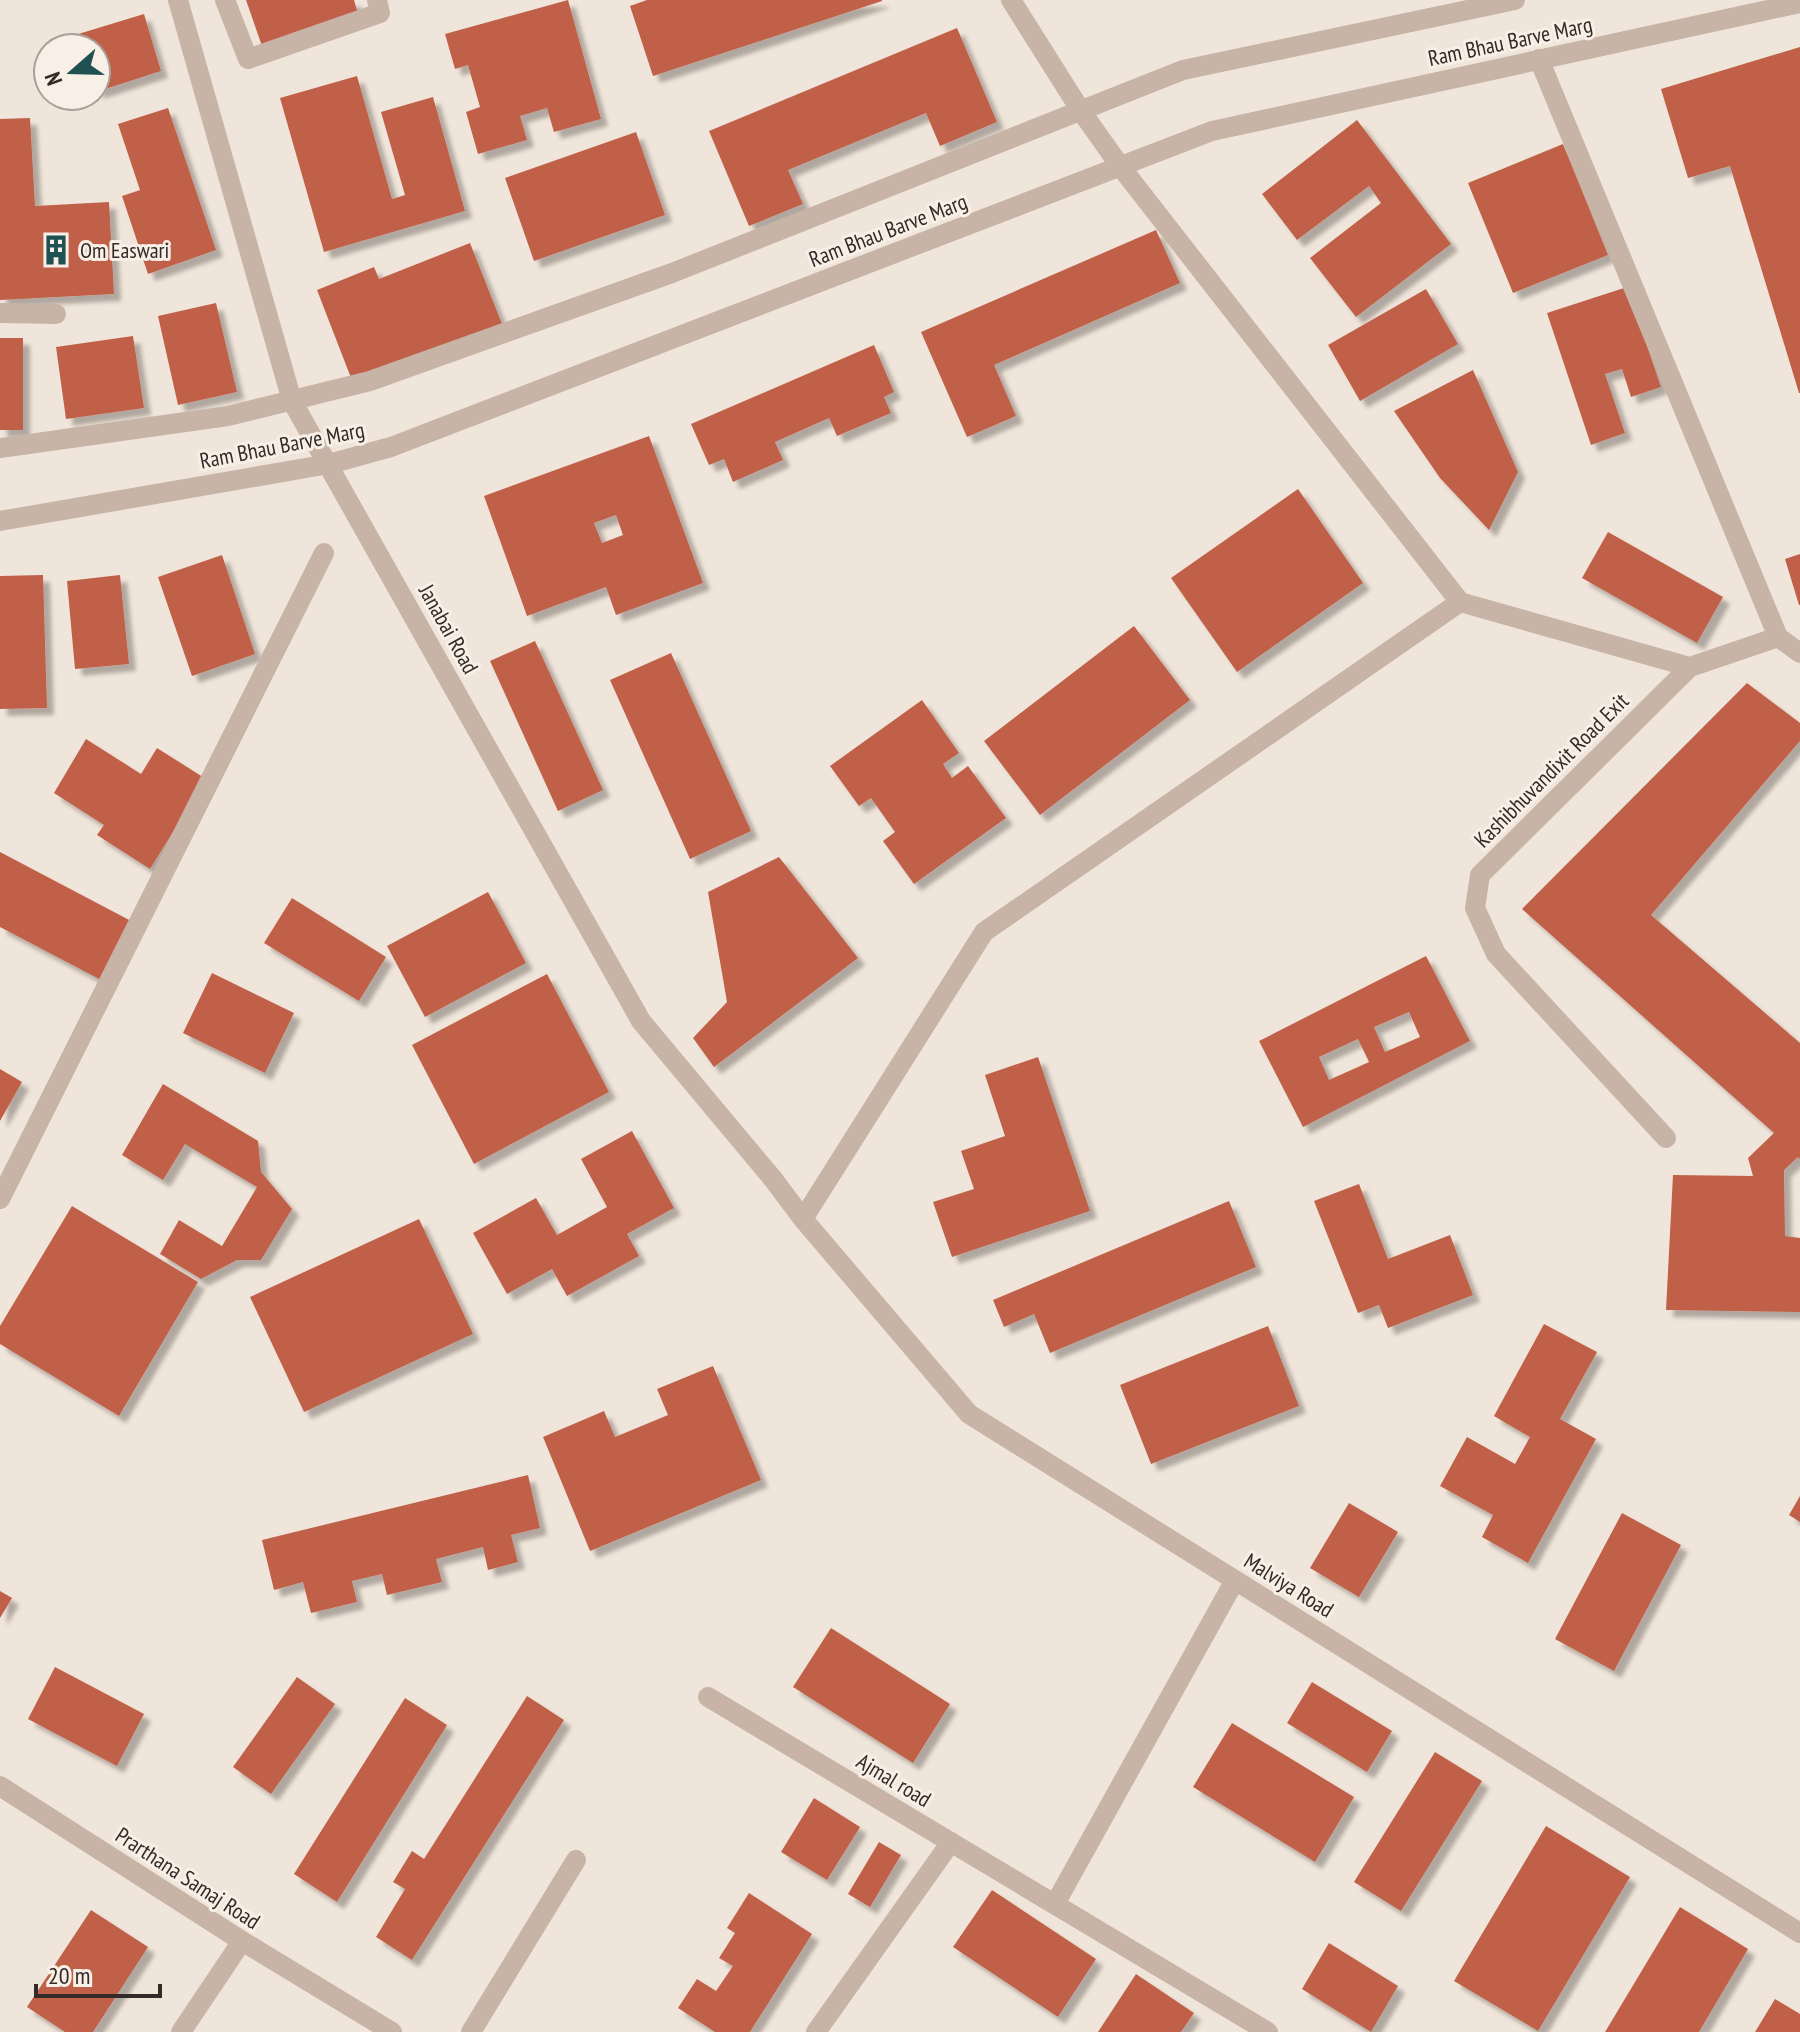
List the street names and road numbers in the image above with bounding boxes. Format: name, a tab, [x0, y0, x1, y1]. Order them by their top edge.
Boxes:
street label: Ram Bhau Barve Marg	[1425, 10, 1595, 72]
street label: Ram Bhau Barve Marg	[805, 187, 971, 273]
street label: Ram Bhau Barve Marg	[197, 415, 367, 475]
street label: Janabai Road	[413, 579, 485, 679]
street label: Kashibhuvandixit Road Exit	[1468, 687, 1634, 853]
street label: Malviya Road	[1239, 1546, 1339, 1624]
street label: Ajmal road	[852, 1747, 936, 1813]
street label: Prarthana Samaj Road	[110, 1821, 266, 1935]

